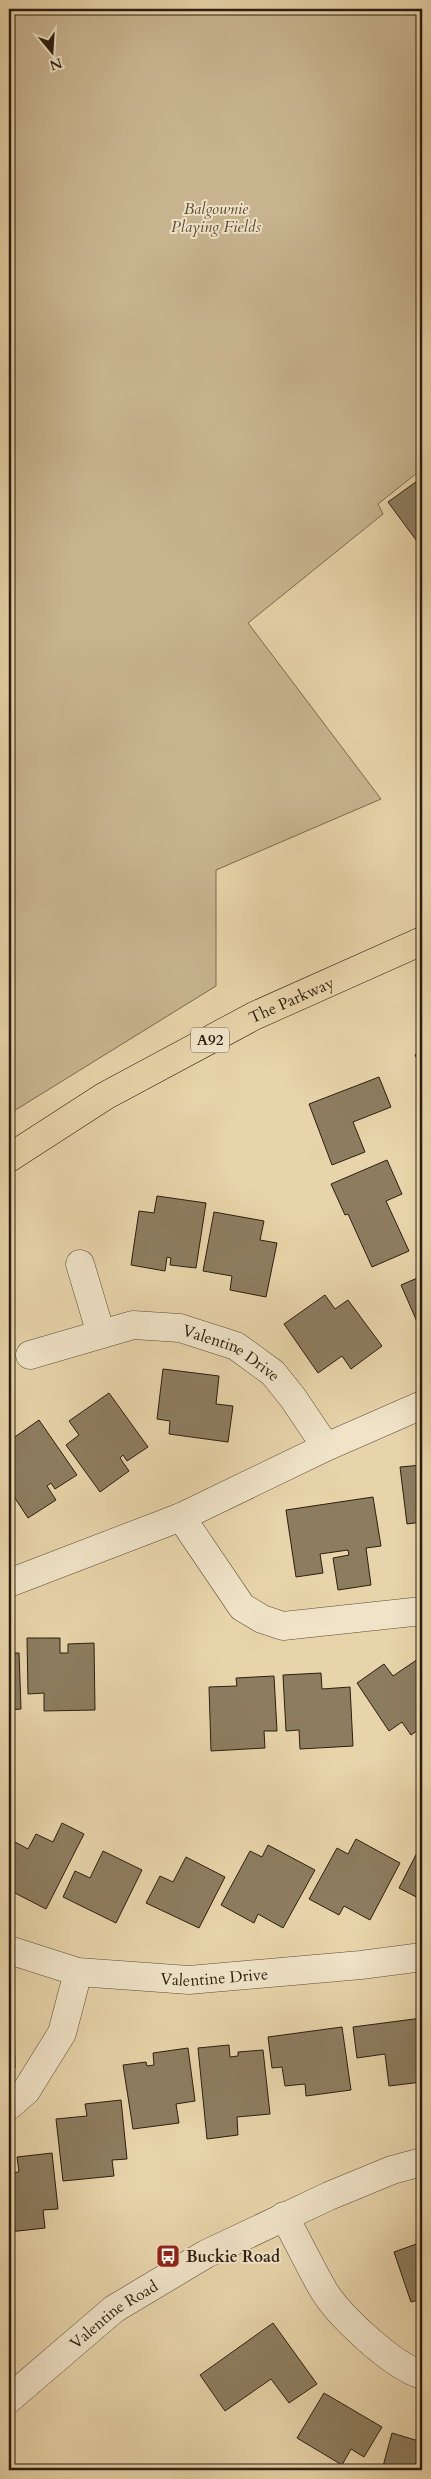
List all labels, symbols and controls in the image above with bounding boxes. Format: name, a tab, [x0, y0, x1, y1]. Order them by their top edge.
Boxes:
north arrow	[28, 28, 78, 78]
text: N	[47, 53, 65, 75]
park label: Balgownie Playing Fields	[171, 198, 262, 238]
street label: The Parkway	[245, 972, 338, 1029]
road number: A92	[191, 1028, 229, 1052]
street label: Valentine Drive	[180, 1320, 285, 1386]
street label: Valentine Drive	[159, 1963, 269, 1992]
bus stop icon: Buckie Road	[155, 2243, 181, 2269]
place label: Buckie Road	[186, 2246, 280, 2268]
street label: Valentine Road	[65, 2275, 163, 2354]

